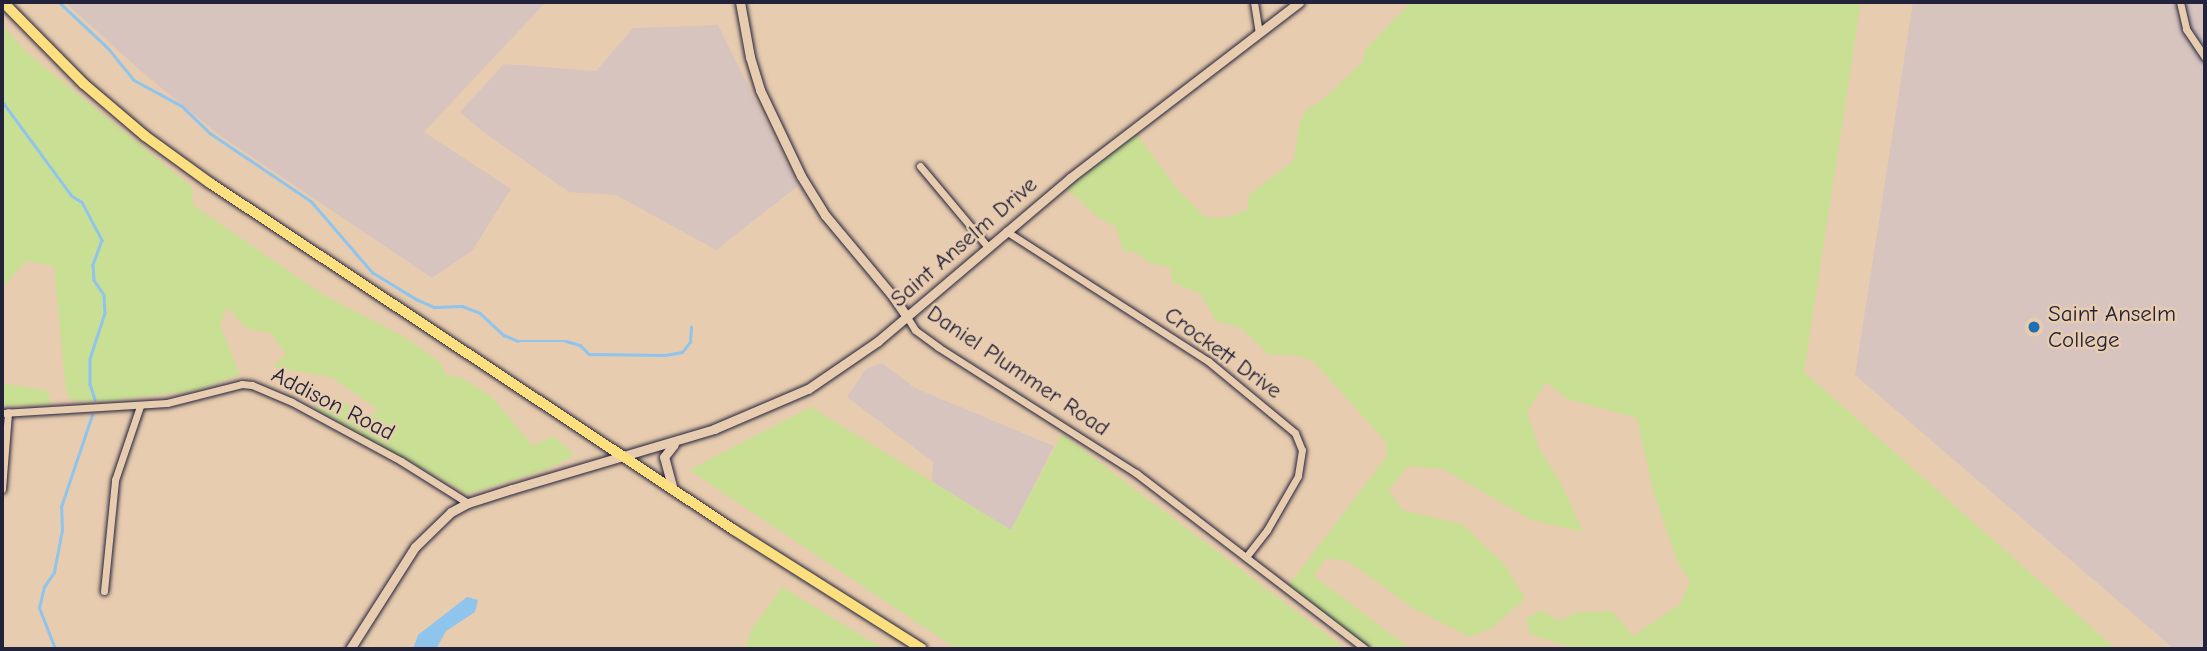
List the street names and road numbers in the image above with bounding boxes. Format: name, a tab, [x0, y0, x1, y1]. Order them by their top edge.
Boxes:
street label: Saint Anselm Drive	[885, 171, 1043, 313]
street label: Daniel Plummer Road	[921, 300, 1115, 442]
street label: Crockett Drive	[1159, 301, 1287, 405]
street label: Addison Road	[267, 361, 399, 447]

